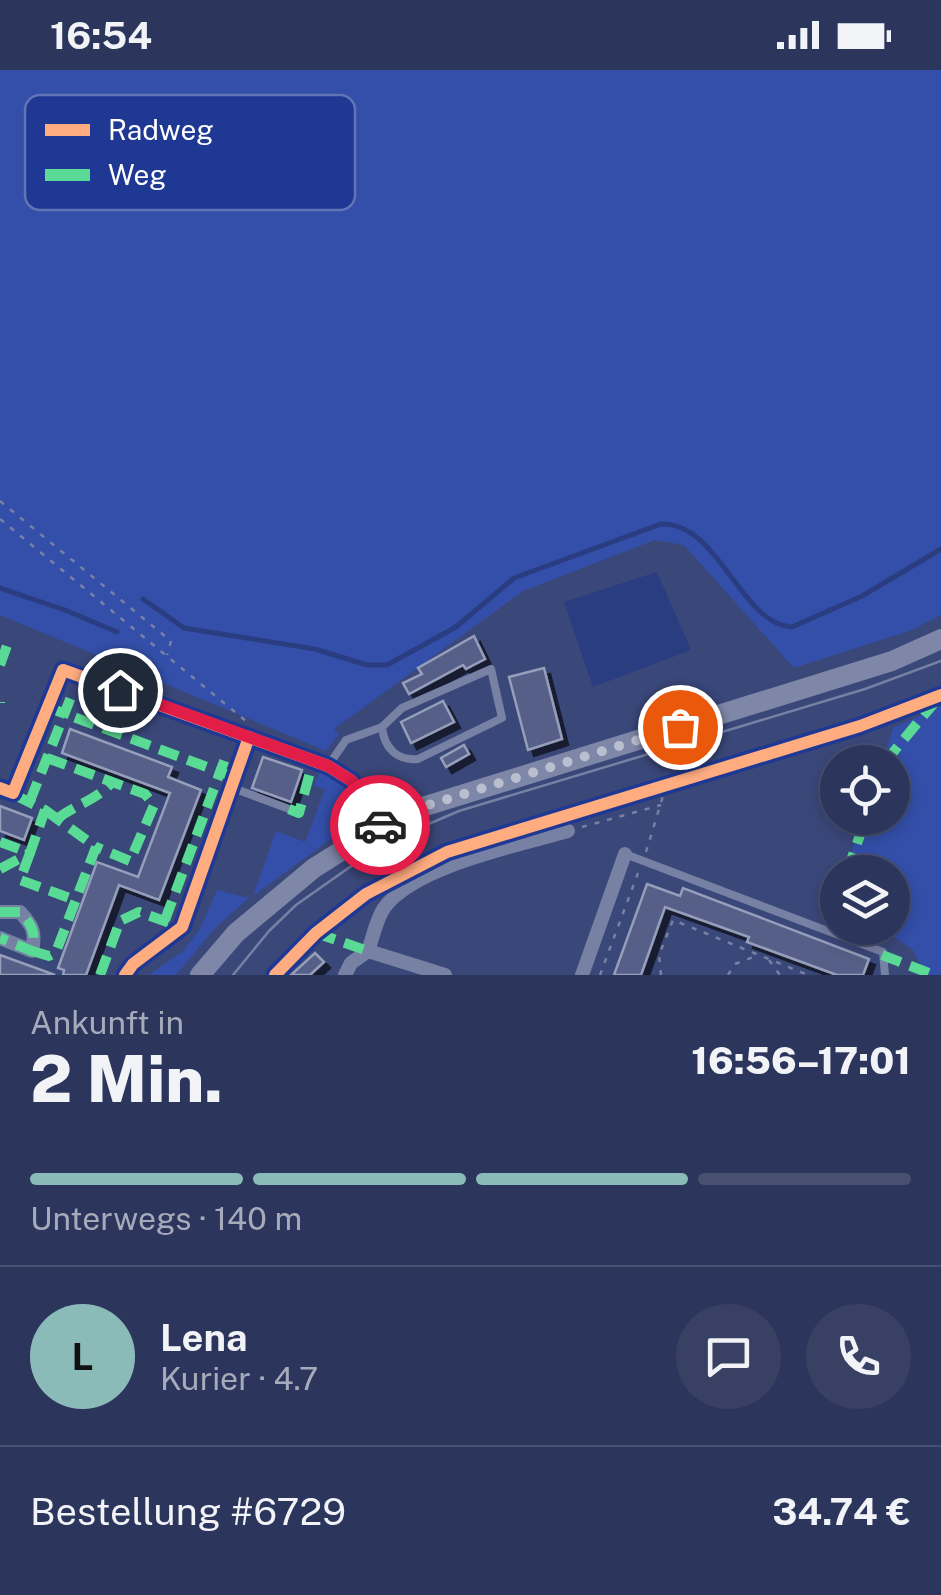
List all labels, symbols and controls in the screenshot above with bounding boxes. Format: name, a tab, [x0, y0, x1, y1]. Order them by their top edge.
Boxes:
text: 16:54	[50, 13, 152, 58]
legend	[25, 95, 355, 210]
text: Radweg	[108, 113, 214, 146]
text: Weg	[108, 158, 167, 191]
pin	[78, 648, 163, 733]
icon: home	[93, 663, 148, 718]
pin	[638, 685, 723, 770]
icon: bag	[653, 700, 708, 755]
map controls	[820, 745, 910, 945]
button: locate	[820, 745, 910, 835]
courier	[330, 775, 430, 875]
icon: car	[353, 798, 408, 853]
button: layers	[820, 855, 910, 945]
text: Ankunft in	[30, 1004, 184, 1041]
text: 16:56–17:01	[691, 1038, 911, 1083]
text: 2 Min.	[30, 1040, 223, 1117]
text: Unterwegs · 140 m	[30, 1200, 302, 1237]
button: chat	[676, 1304, 781, 1409]
button: phone	[806, 1304, 911, 1409]
text: Lena	[160, 1315, 247, 1360]
text: L	[72, 1334, 93, 1379]
text: Kurier · 4.7	[160, 1360, 318, 1397]
text: Bestellung #6729	[30, 1489, 346, 1534]
text: 34.74 €	[772, 1489, 911, 1534]

